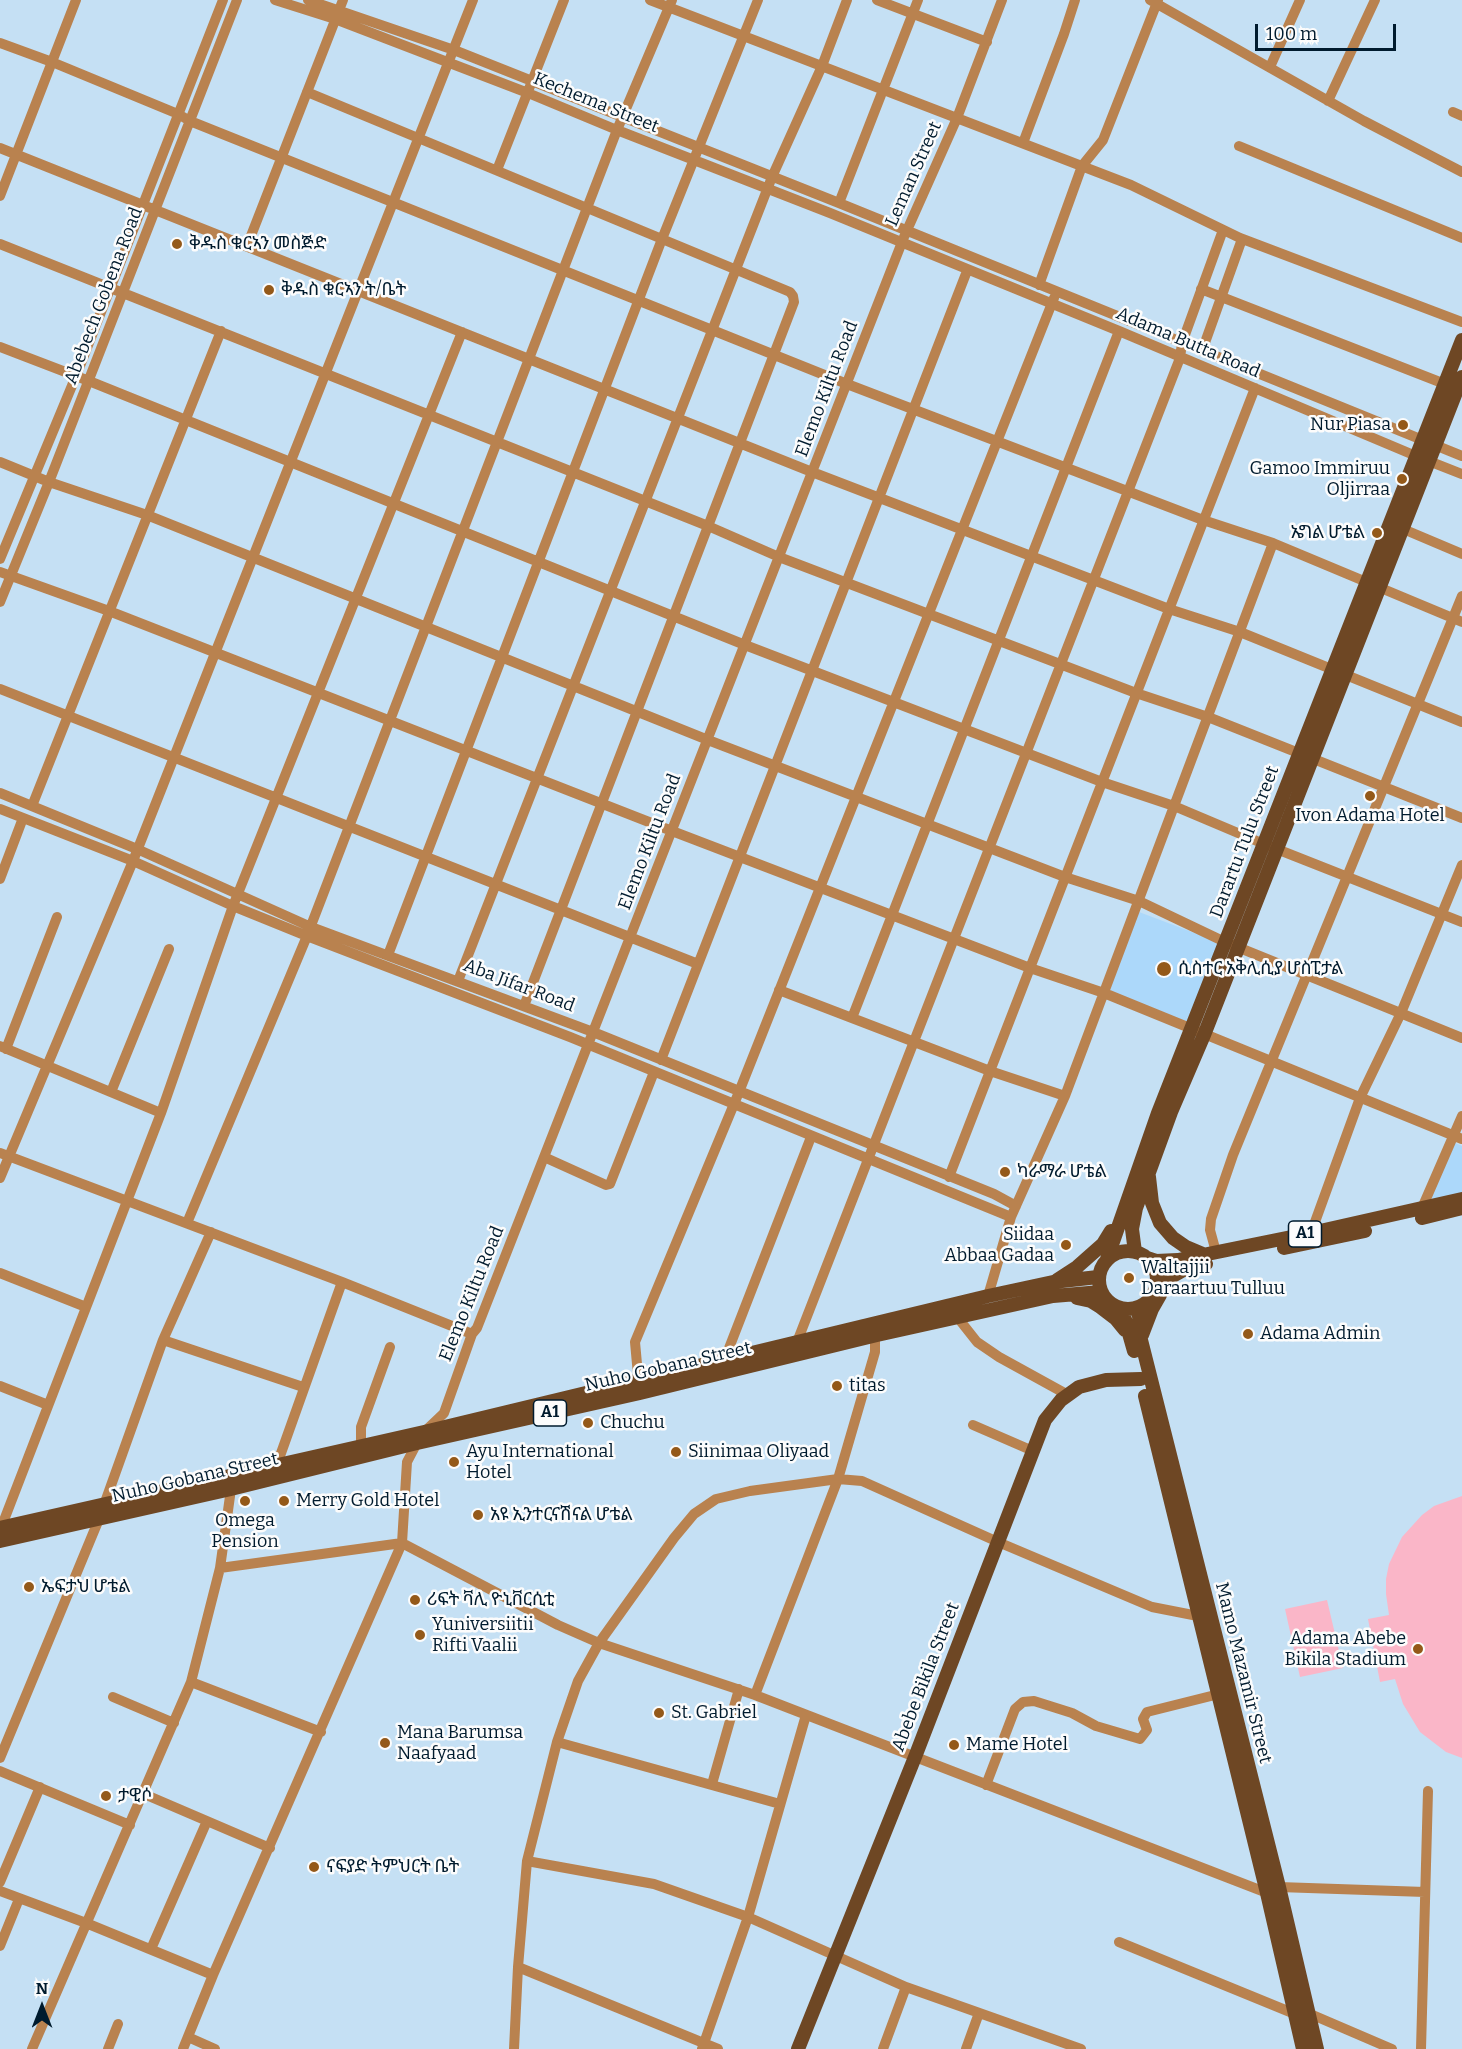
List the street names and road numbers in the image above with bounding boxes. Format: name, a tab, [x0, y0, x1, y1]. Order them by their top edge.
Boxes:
street label: Kechema Street	[530, 68, 662, 138]
street label: Leman Street	[881, 118, 947, 230]
street label: Abebech Gobena Road	[60, 204, 148, 388]
street label: Adama Butta Road	[1113, 303, 1263, 383]
street label: Elemo Kiltu Road	[791, 318, 863, 460]
street label: Darartu Tulu Street	[1206, 763, 1284, 921]
street label: Elemo Kiltu Road	[614, 771, 686, 913]
street label: Aba Jifar Road	[460, 955, 578, 1017]
road number: A1	[1288, 1221, 1322, 1247]
street label: Elemo Kiltu Road	[435, 1223, 509, 1365]
street label: Nuho Gobana Street	[583, 1337, 753, 1397]
road number: A1	[534, 1400, 566, 1426]
street label: Nuho Gobana Street	[110, 1448, 280, 1508]
street label: Mamo Mazamir Street	[1210, 1580, 1276, 1766]
street label: Abebe Bikila Street	[888, 1599, 964, 1755]

